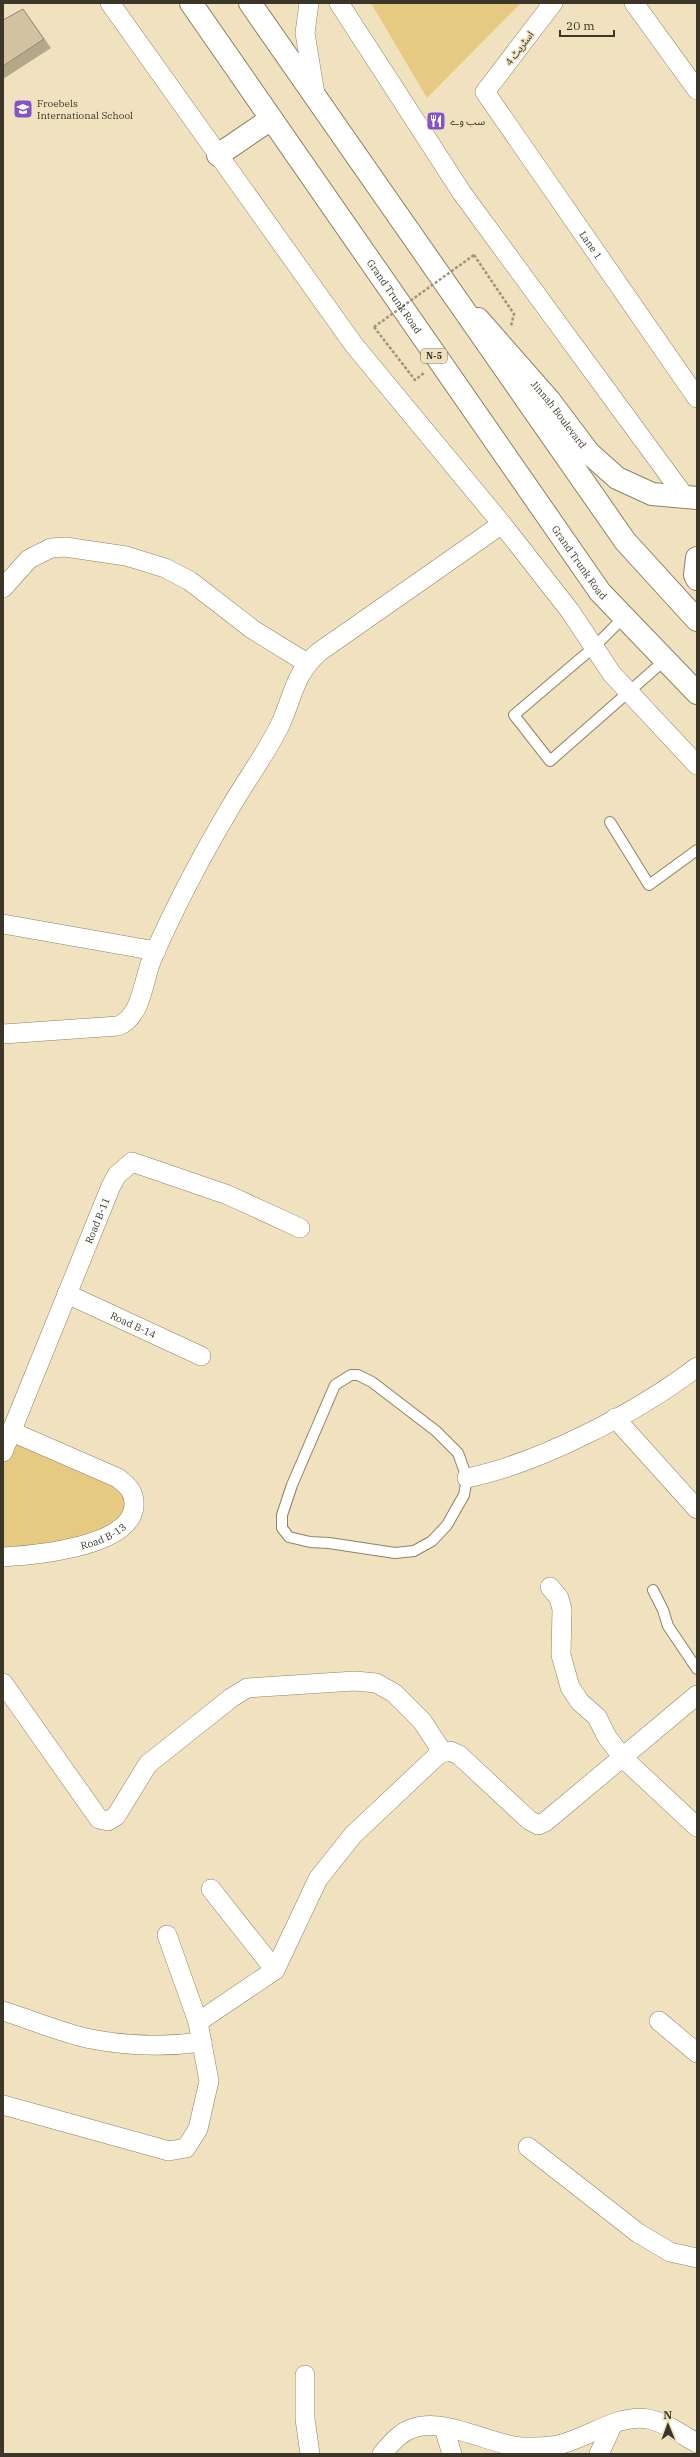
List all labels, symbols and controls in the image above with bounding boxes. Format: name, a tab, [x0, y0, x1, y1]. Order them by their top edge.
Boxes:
scale bar	[560, 12, 614, 38]
text: 20 m	[566, 18, 595, 33]
street label: اسٹریٹ 4	[502, 28, 537, 68]
place label: Froebels International School	[37, 97, 133, 122]
school or university icon: Froebels International School	[12, 98, 34, 120]
restaurant icon: سب وے	[425, 110, 447, 132]
place label: سب وے	[450, 115, 485, 128]
street label: Lane 1	[576, 229, 605, 262]
street label: Grand Trunk Road	[364, 257, 425, 336]
road number: N-5	[421, 349, 447, 363]
street label: Jinnah Boulevard	[528, 378, 589, 451]
street label: Grand Trunk Road	[549, 523, 610, 602]
street label: Road B-11	[82, 1195, 113, 1246]
street label: Road B-14	[108, 1309, 158, 1341]
street label: Road B-13	[79, 1520, 129, 1553]
north arrow	[648, 2405, 688, 2445]
text: N	[663, 2408, 673, 2422]

